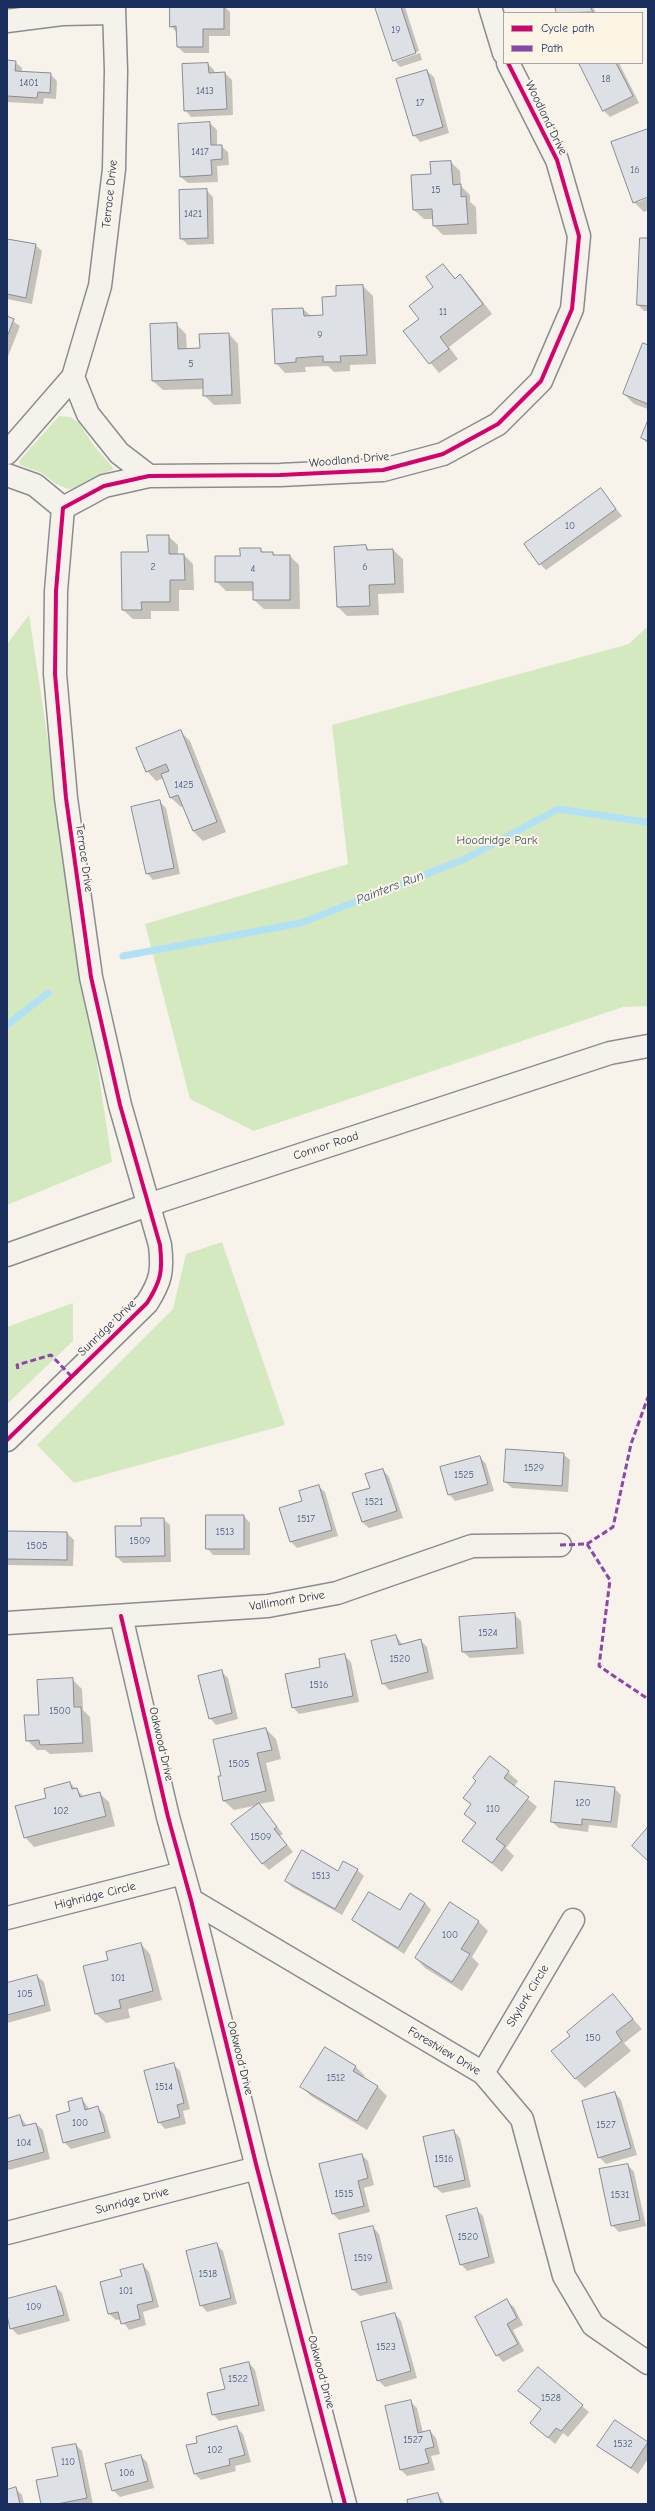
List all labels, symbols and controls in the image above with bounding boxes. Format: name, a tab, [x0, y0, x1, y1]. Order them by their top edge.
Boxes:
legend	[503, 12, 643, 64]
text: Cycle path	[541, 21, 594, 35]
house number: 19	[391, 24, 401, 36]
text: Path	[541, 41, 563, 55]
house number: 18	[601, 73, 611, 85]
house number: 1401	[20, 77, 38, 89]
street label: Woodland Drive	[522, 79, 570, 157]
house number: 1413	[196, 85, 214, 97]
house number: 17	[416, 97, 424, 109]
house number: 1417	[191, 146, 209, 158]
street label: Terrace Drive	[99, 159, 121, 229]
house number: 16	[630, 164, 640, 176]
house number: 15	[431, 184, 441, 196]
house number: 1421	[184, 208, 202, 220]
house number: 11	[439, 306, 447, 318]
house number: 9	[317, 329, 323, 341]
house number: 5	[188, 358, 194, 370]
street label: Woodland Drive	[308, 449, 390, 471]
house number: 10	[565, 520, 575, 532]
house number: 2	[150, 561, 156, 573]
house number: 6	[362, 561, 368, 573]
house number: 4	[251, 563, 255, 575]
house number: 1425	[174, 779, 194, 791]
street label: Terrace Drive	[72, 823, 96, 893]
park label: Hoodridge Park	[457, 834, 537, 848]
water label: Painters Run	[354, 868, 426, 908]
street label: Connor Road	[291, 1129, 361, 1163]
street label: Sunridge Drive	[75, 1297, 139, 1359]
house number: 1529	[524, 1462, 544, 1474]
house number: 1525	[454, 1469, 474, 1481]
house number: 1521	[365, 1496, 383, 1508]
house number: 1517	[297, 1513, 315, 1525]
house number: 1513	[216, 1526, 234, 1538]
house number: 1509	[130, 1535, 150, 1547]
house number: 1505	[27, 1540, 47, 1552]
street label: Vallimont Drive	[248, 1588, 326, 1614]
house number: 1524	[478, 1627, 498, 1639]
house number: 1520	[390, 1653, 410, 1665]
house number: 1516	[310, 1679, 328, 1691]
house number: 1500	[49, 1705, 71, 1717]
street label: Oakwood Drive	[145, 1706, 177, 1782]
house number: 1505	[229, 1758, 249, 1770]
house number: 120	[575, 1797, 591, 1809]
house number: 110	[486, 1803, 500, 1815]
house number: 102	[53, 1805, 69, 1817]
house number: 1509	[251, 1831, 271, 1843]
house number: 1513	[312, 1870, 330, 1882]
street label: Highridge Circle	[53, 1879, 137, 1913]
house number: 100	[442, 1929, 458, 1941]
street label: Skylark Circle	[504, 1962, 552, 2030]
house number: 101	[111, 1972, 125, 1984]
house number: 105	[17, 1988, 33, 2000]
street label: Oakwood Drive	[224, 2020, 256, 2096]
street label: Forestview Drive	[405, 2024, 483, 2078]
house number: 150	[585, 2032, 601, 2044]
house number: 1512	[327, 2072, 345, 2084]
house number: 1514	[155, 2081, 173, 2093]
house number: 100	[72, 2117, 88, 2129]
house number: 1527	[596, 2119, 616, 2131]
house number: 104	[17, 2137, 31, 2149]
house number: 1516	[435, 2153, 453, 2165]
street label: Sunridge Drive	[94, 2184, 170, 2218]
house number: 1515	[335, 2188, 353, 2200]
house number: 1531	[611, 2189, 629, 2201]
house number: 1520	[458, 2231, 478, 2243]
house number: 1519	[354, 2252, 372, 2264]
house number: 1518	[199, 2268, 217, 2280]
house number: 101	[119, 2285, 133, 2297]
house number: 109	[26, 2301, 42, 2313]
street label: Oakwood Drive	[304, 2334, 338, 2410]
house number: 1523	[376, 2341, 396, 2353]
house number: 1522	[228, 2373, 248, 2385]
house number: 1528	[541, 2392, 561, 2404]
house number: 1527	[403, 2434, 423, 2446]
house number: 1532	[613, 2438, 633, 2450]
house number: 102	[207, 2444, 223, 2456]
house number: 110	[61, 2456, 75, 2468]
house number: 106	[119, 2467, 135, 2479]

